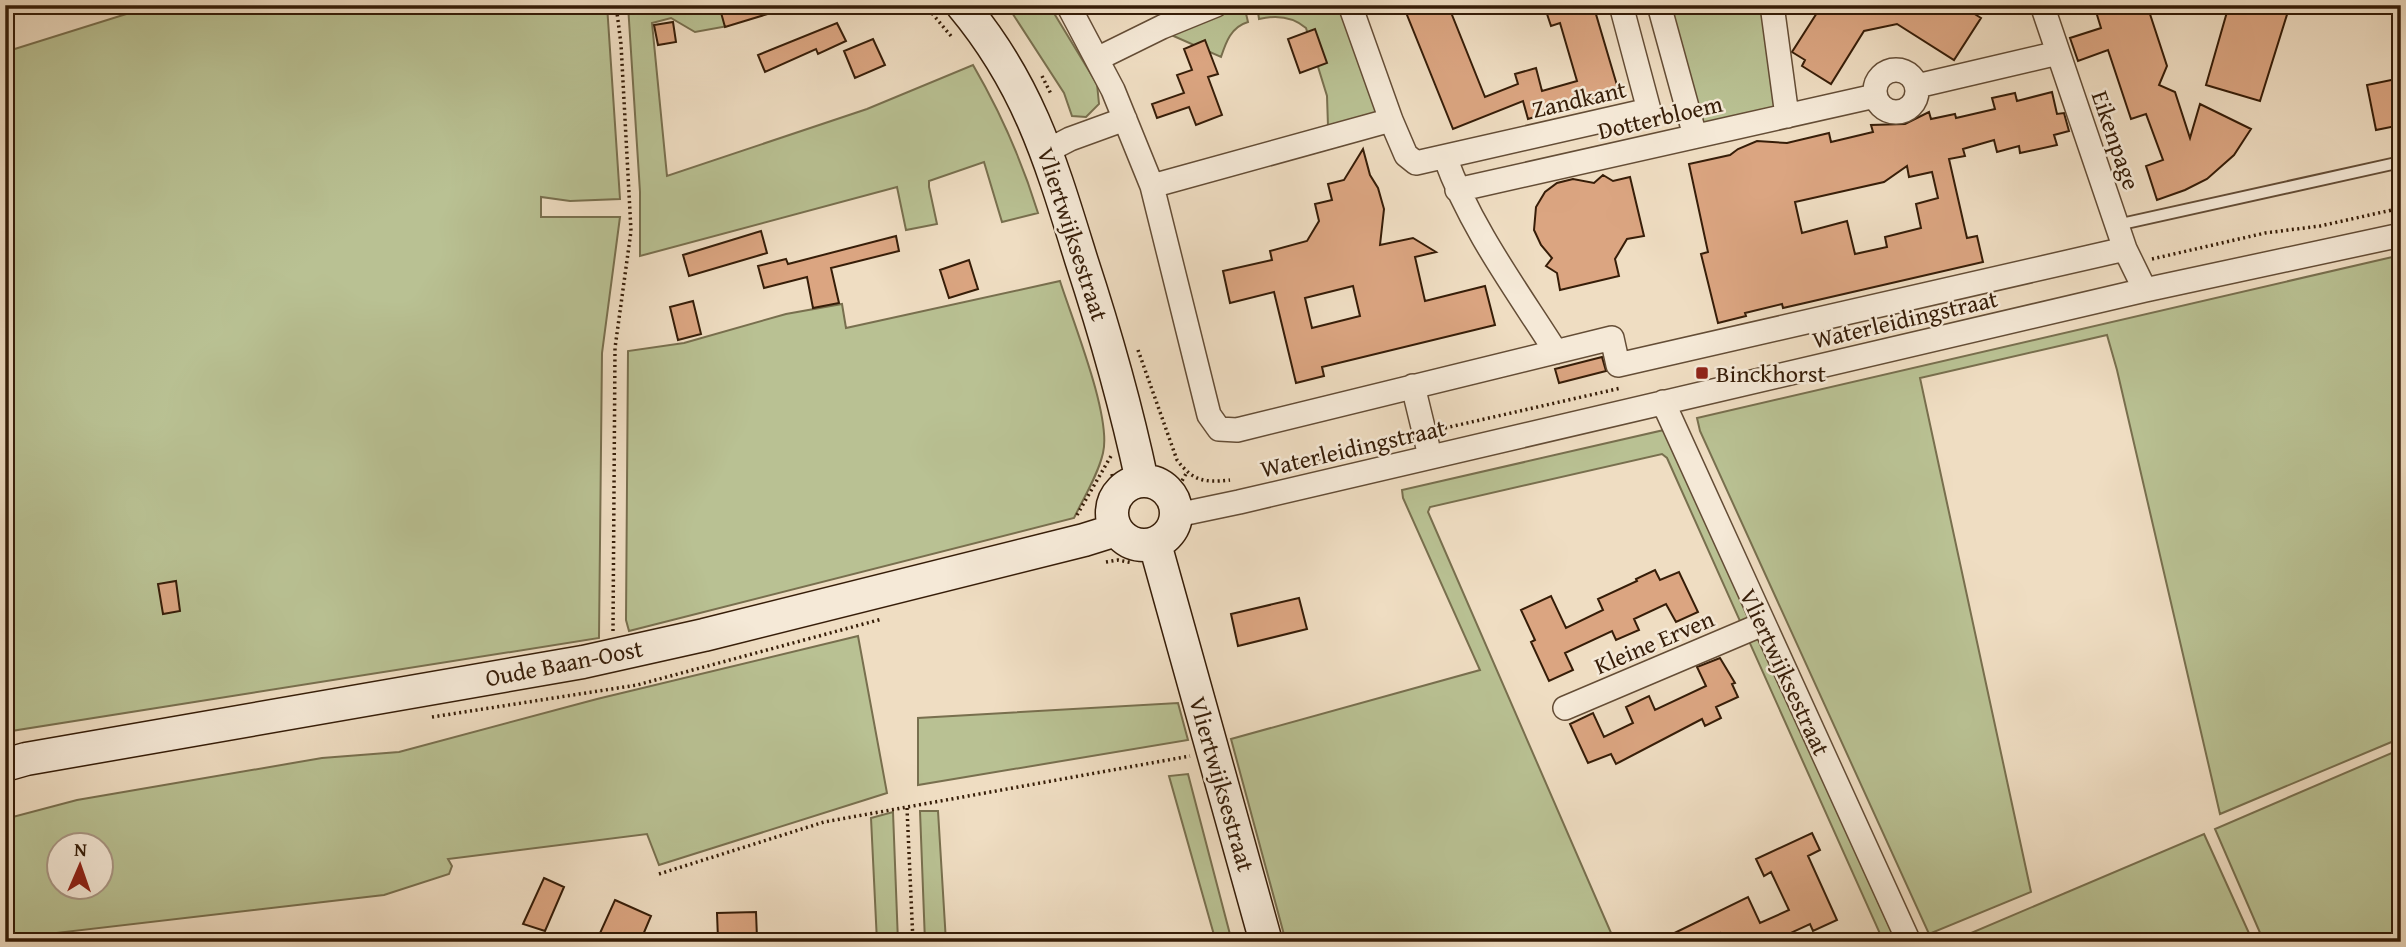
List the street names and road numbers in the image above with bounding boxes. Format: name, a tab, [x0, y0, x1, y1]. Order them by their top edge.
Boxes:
street label: Zandkant	[1528, 71, 1630, 127]
street label: Dotterbloem	[1594, 86, 1726, 148]
street label: Eikenpage	[2083, 86, 2149, 194]
street label: Vliertwijksestraat	[1028, 143, 1118, 326]
street label: Waterleidingstraat	[1809, 281, 2002, 357]
street label: Waterleidingstraat	[1257, 410, 1450, 486]
street label: Vliertwijksestraat	[1731, 583, 1839, 762]
street label: Kleine Erven	[1589, 601, 1720, 683]
street label: Oude Baan-Oost	[482, 630, 646, 695]
street label: Vliertwijksestraat	[1180, 692, 1264, 876]

